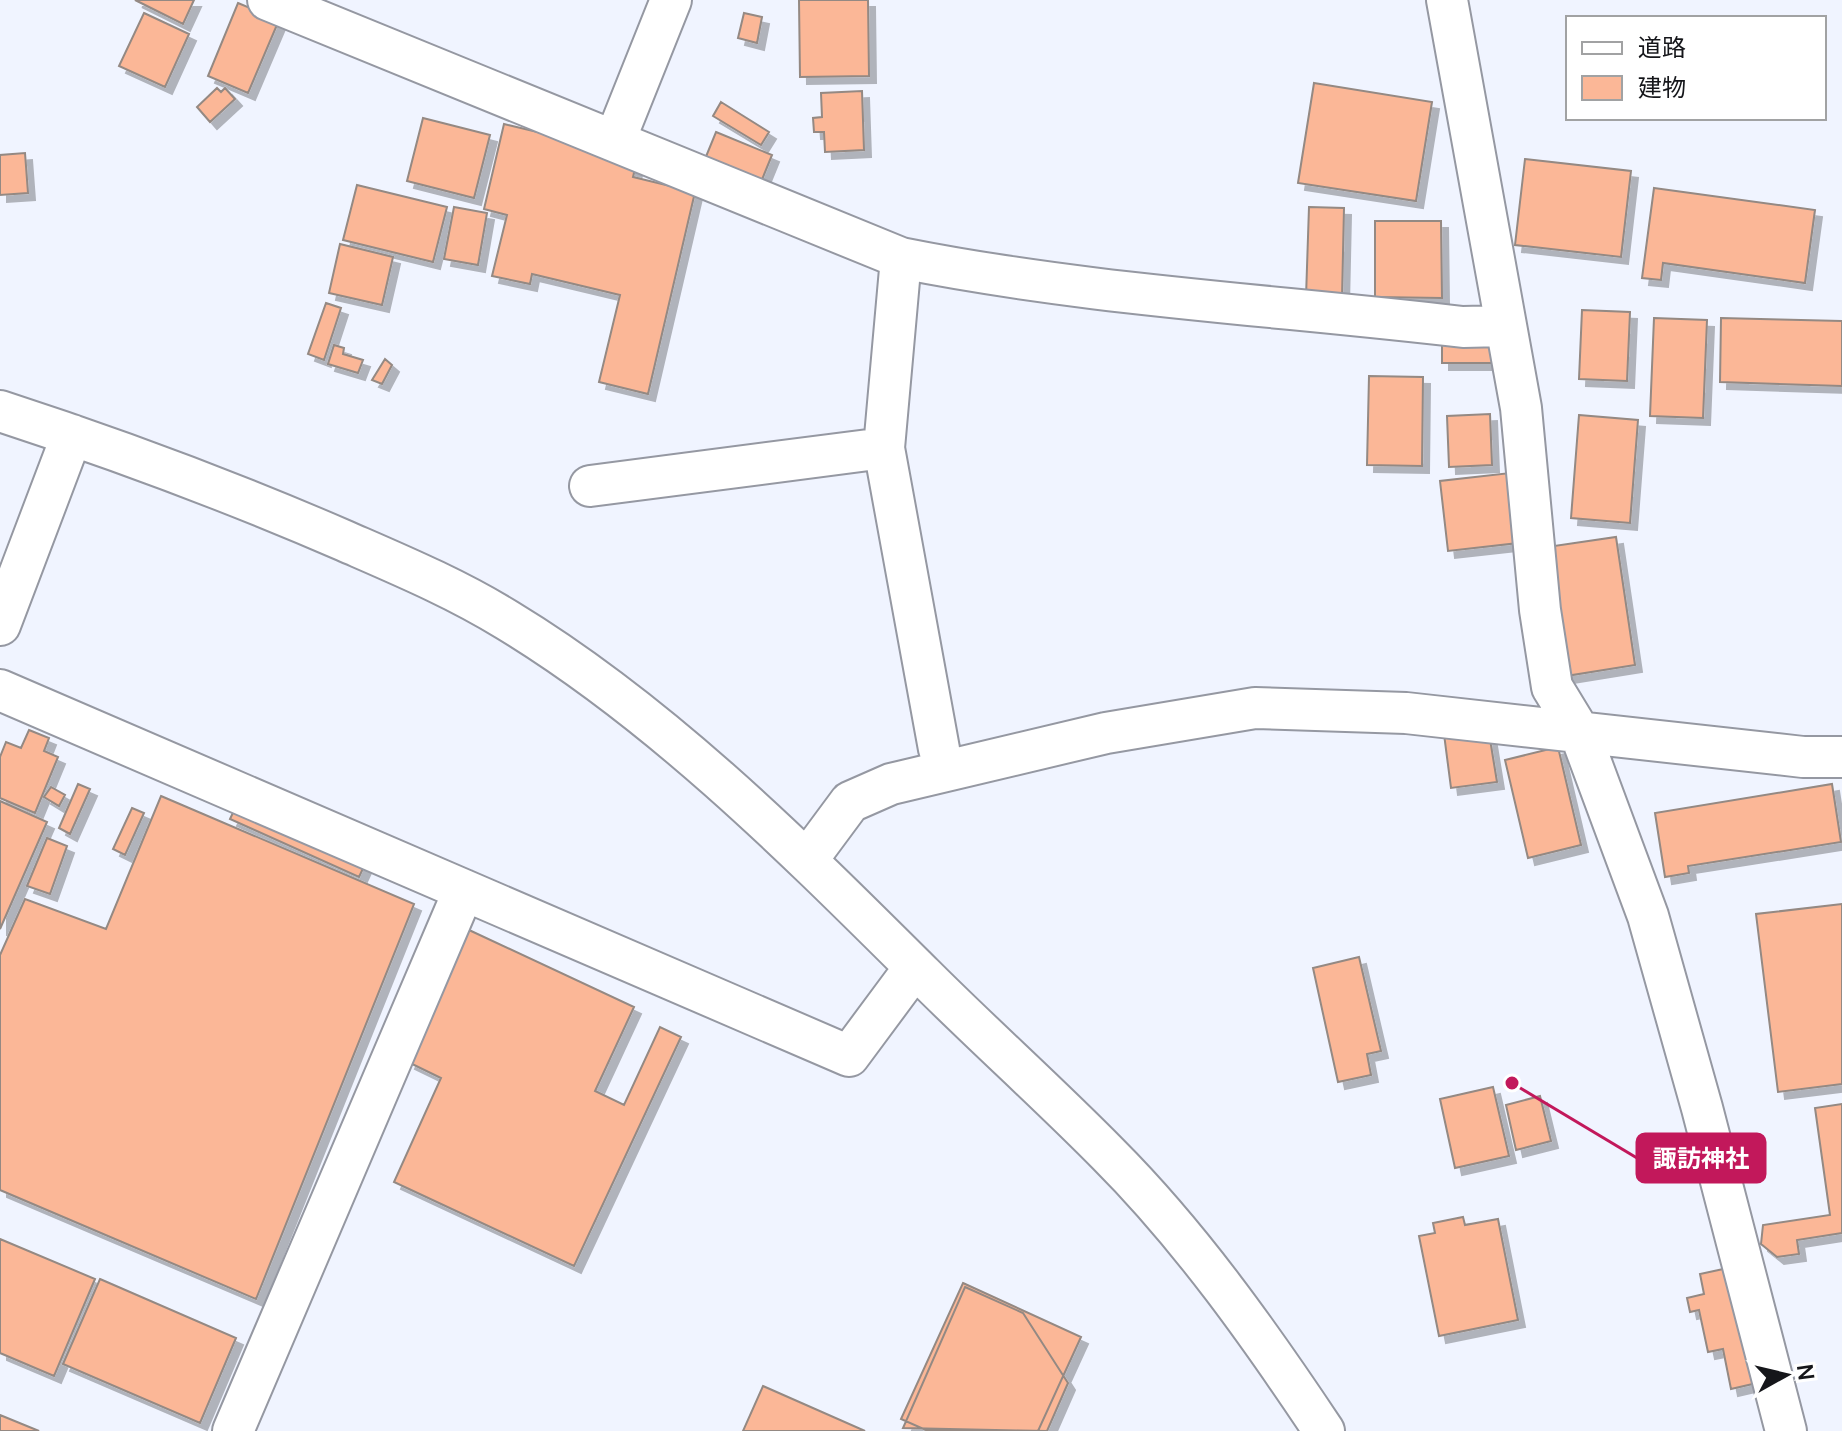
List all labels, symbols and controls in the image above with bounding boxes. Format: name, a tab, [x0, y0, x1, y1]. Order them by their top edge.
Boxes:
legend	[1566, 16, 1826, 120]
text: 道路	[1638, 30, 1686, 63]
text: 建物	[1638, 70, 1686, 103]
callout: 諏訪神社	[1637, 1134, 1765, 1182]
text: 諏訪神社	[1653, 1141, 1749, 1174]
north arrow	[1746, 1335, 1826, 1415]
text: N	[1790, 1362, 1822, 1382]

